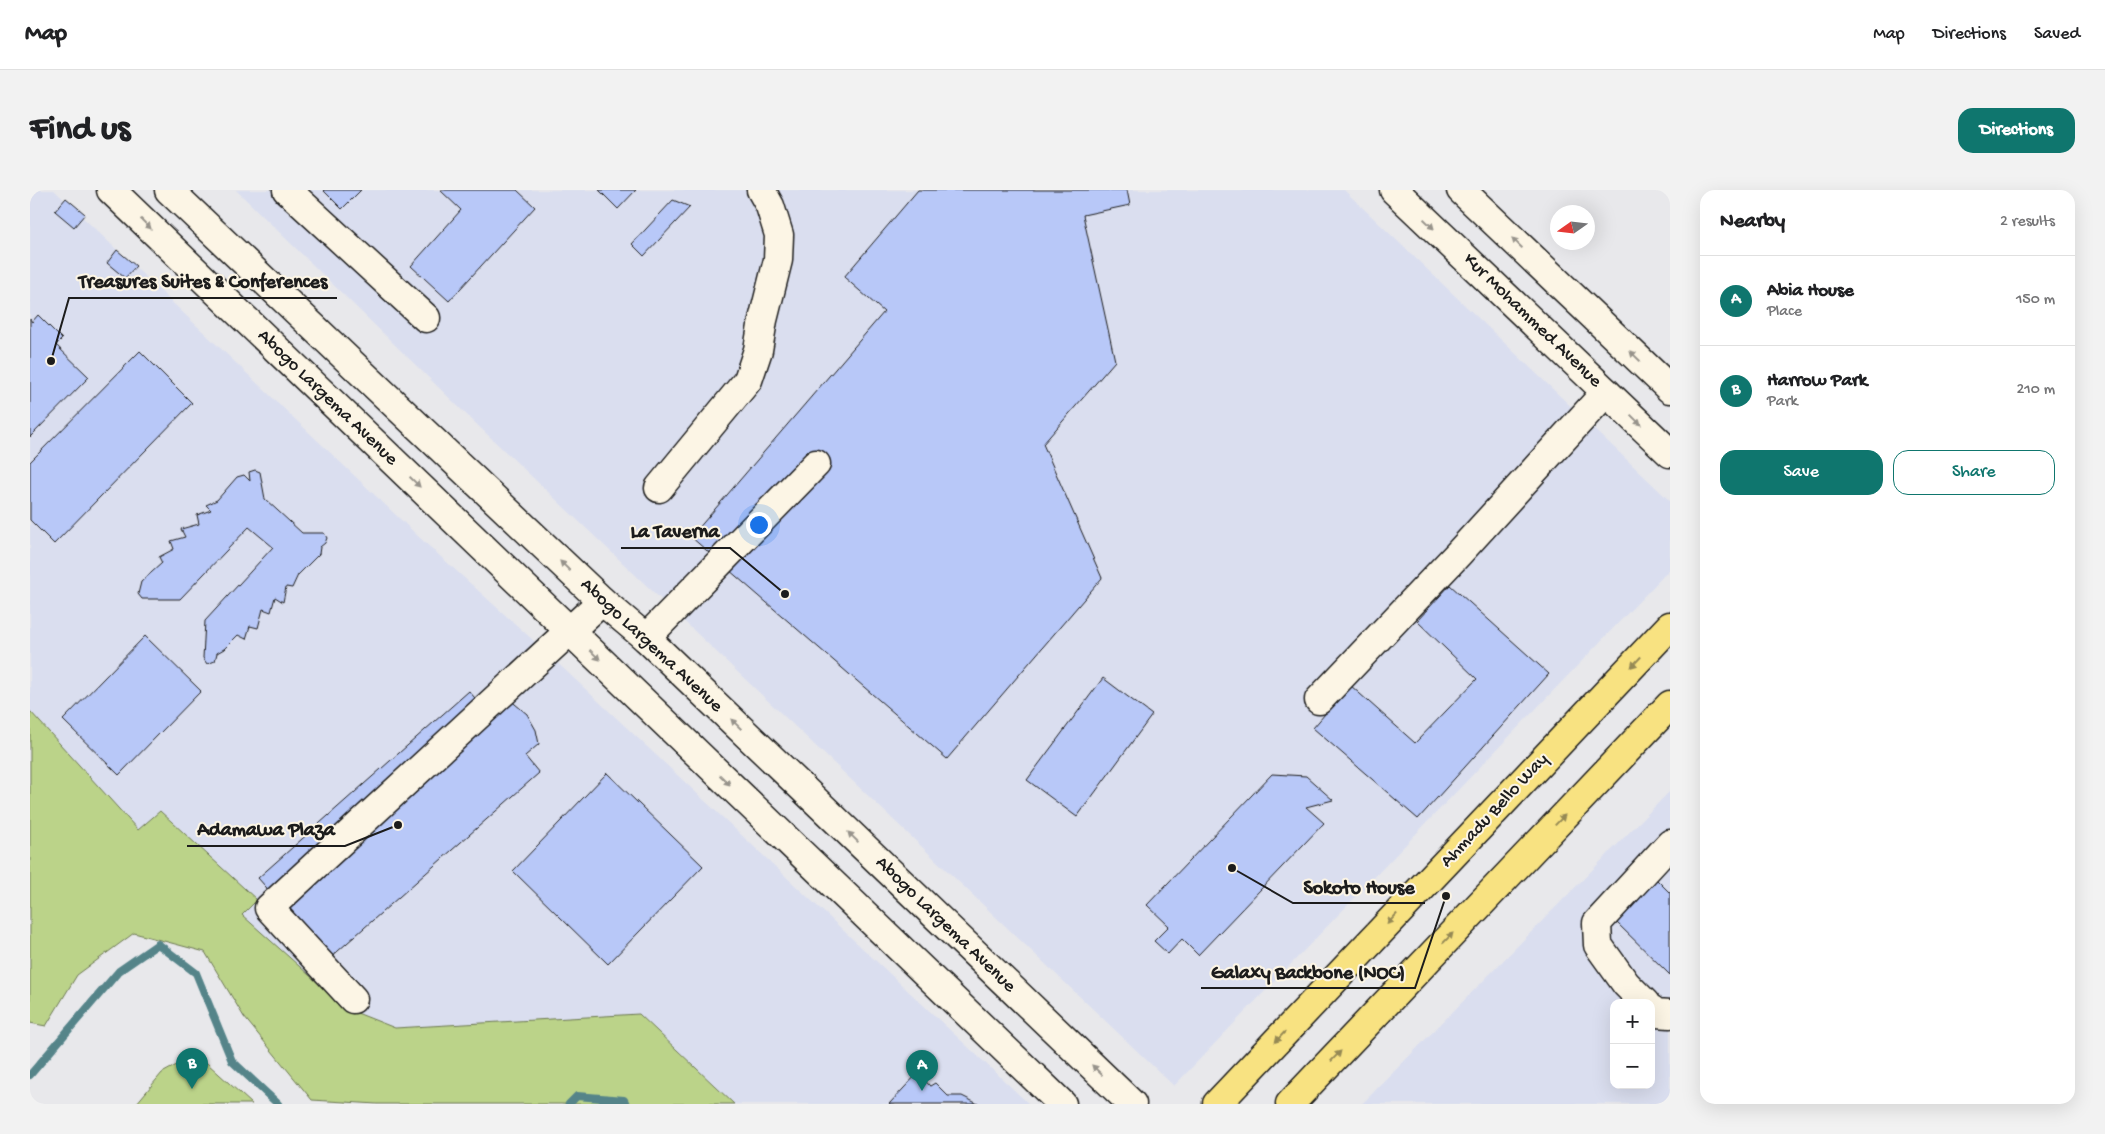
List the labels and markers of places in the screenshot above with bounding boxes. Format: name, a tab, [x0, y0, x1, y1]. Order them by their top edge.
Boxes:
callout: Treasures Suites & Conferences	[69, 263, 337, 298]
callout: La Taverna	[621, 513, 730, 548]
callout: Adamawa Plaza	[187, 811, 345, 846]
callout: Sokoto House	[1293, 868, 1425, 903]
callout: Galaxy Backbone (NOC)	[1201, 953, 1415, 988]
pin: B	[176, 1048, 208, 1089]
pin: A	[906, 1050, 938, 1091]

